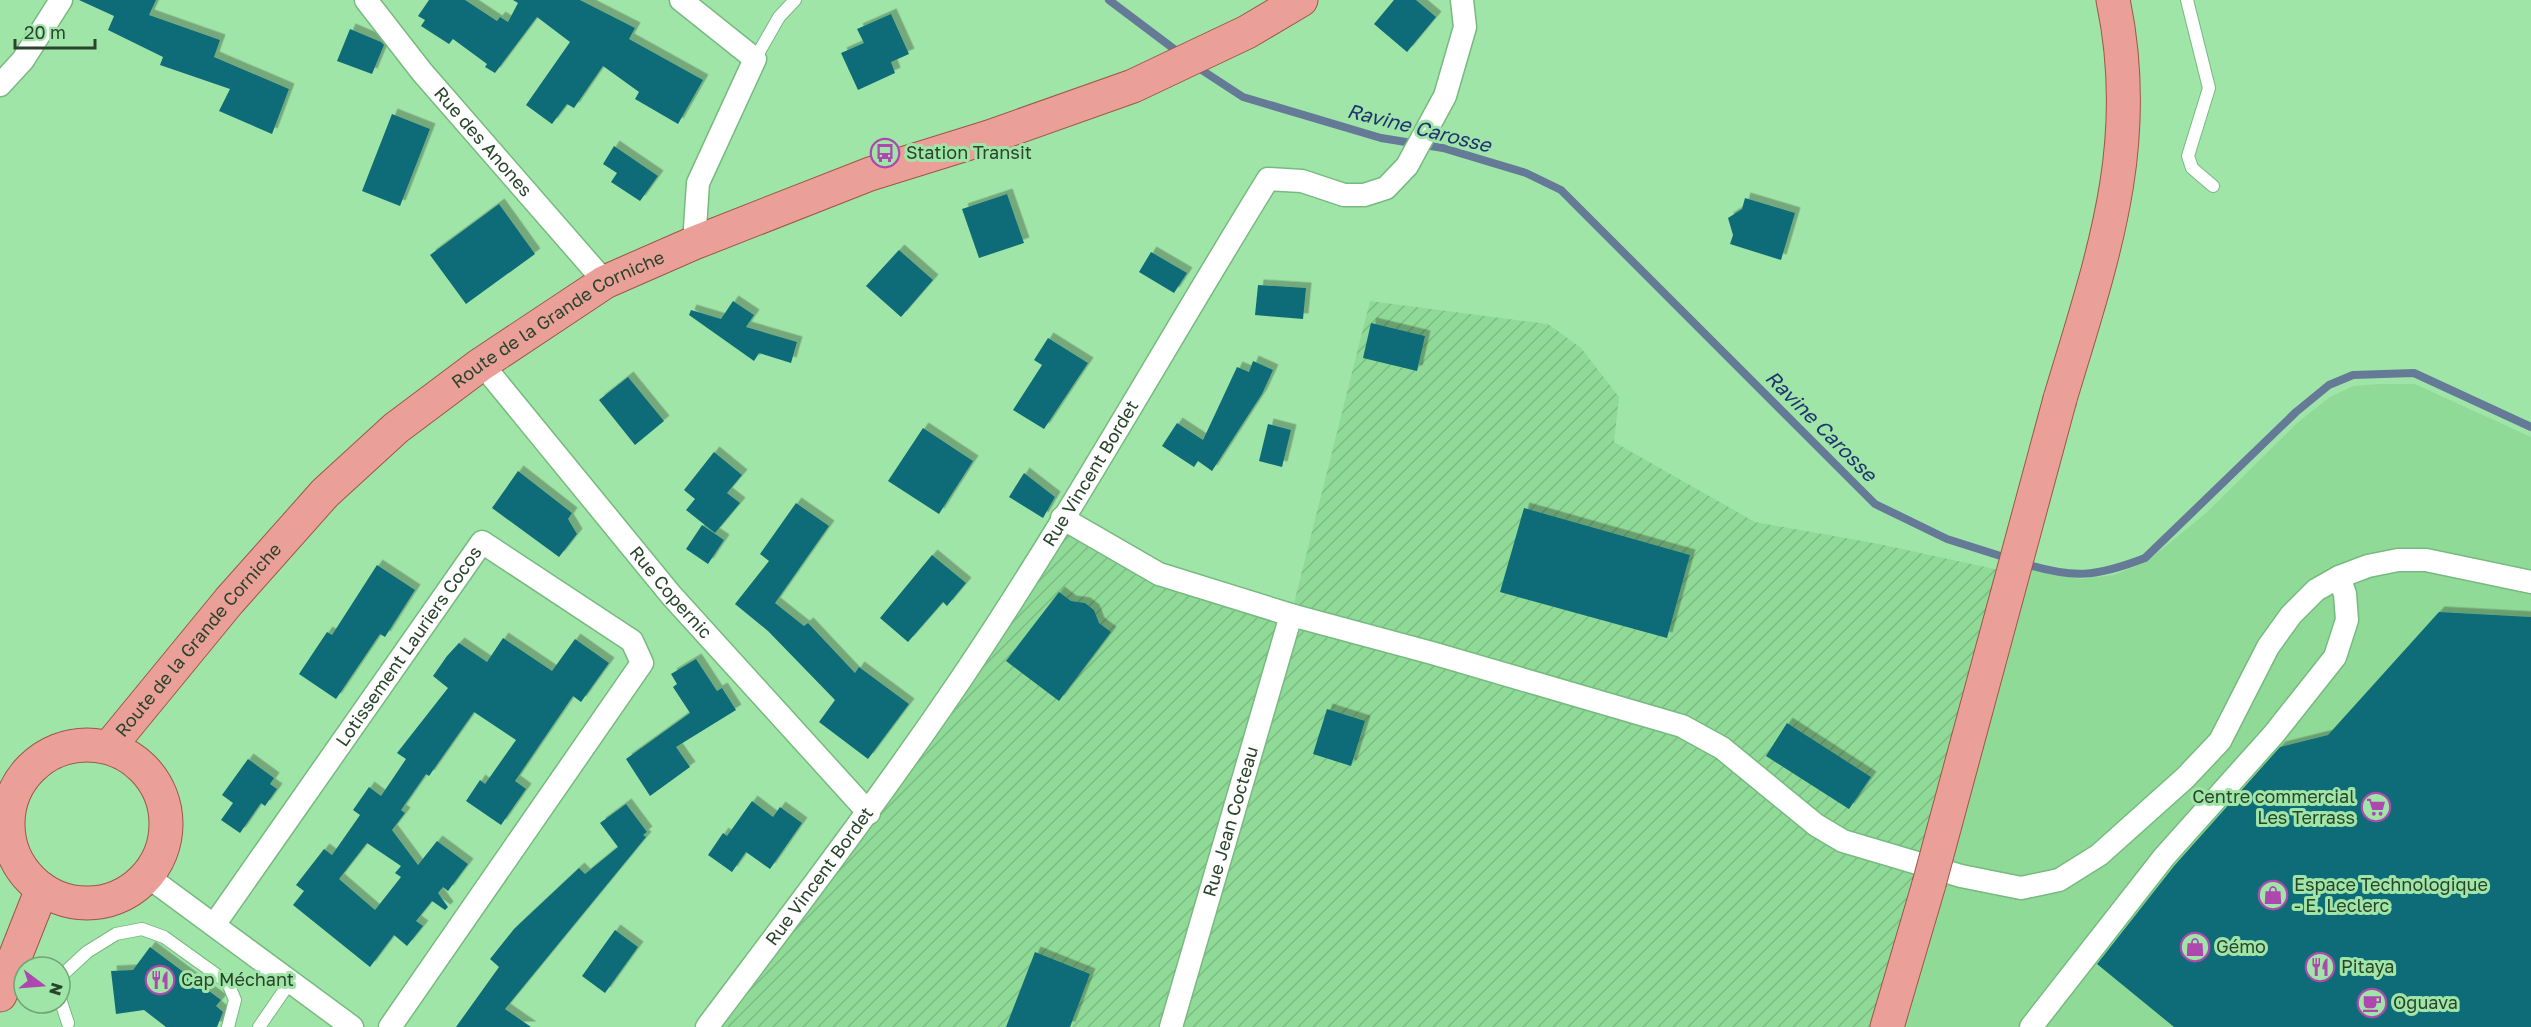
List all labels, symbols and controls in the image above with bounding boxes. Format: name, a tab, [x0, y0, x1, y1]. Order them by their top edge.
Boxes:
scale bar	[15, 12, 94, 50]
text: 20 m	[24, 21, 66, 43]
street label: Rue des Anones	[430, 82, 537, 201]
water label: Ravine Carosse	[1345, 98, 1495, 157]
bus stop icon: Station Transit	[869, 137, 901, 169]
place label: Station Transit	[906, 141, 1032, 163]
street label: Route de la Grande Corniche	[447, 245, 668, 393]
water label: Ravine Carosse	[1761, 365, 1883, 487]
street label: Rue Vincent Bordet	[1037, 396, 1143, 550]
street label: Route de la Grande Corniche	[110, 538, 285, 741]
street label: Lotissement Lauriers Cocos	[330, 541, 486, 750]
street label: Rue Copernic	[625, 541, 717, 643]
street label: Rue Jean Cocteau	[1198, 744, 1262, 899]
place label: Centre commercial Les Terrass	[2192, 785, 2355, 828]
supermarket icon: Centre commercial Les Terrass	[2360, 791, 2392, 823]
street label: Rue Vincent Bordet	[760, 802, 877, 949]
place label: Espace Technologique - E. Leclerc	[2294, 873, 2488, 916]
shop icon: Espace Technologique - E. Leclerc	[2257, 879, 2289, 911]
shop icon: Gémo	[2179, 931, 2211, 963]
place label: Gémo	[2216, 935, 2266, 957]
restaurant icon: Pitaya	[2304, 951, 2336, 983]
north arrow	[12, 955, 72, 1015]
place label: Pitaya	[2341, 955, 2394, 977]
restaurant icon: Cap Méchant	[144, 964, 176, 996]
place label: Cap Méchant	[181, 968, 294, 990]
text: N	[45, 981, 68, 998]
cafe icon: Oguava	[2356, 987, 2388, 1019]
place label: Oguava	[2393, 991, 2458, 1013]

